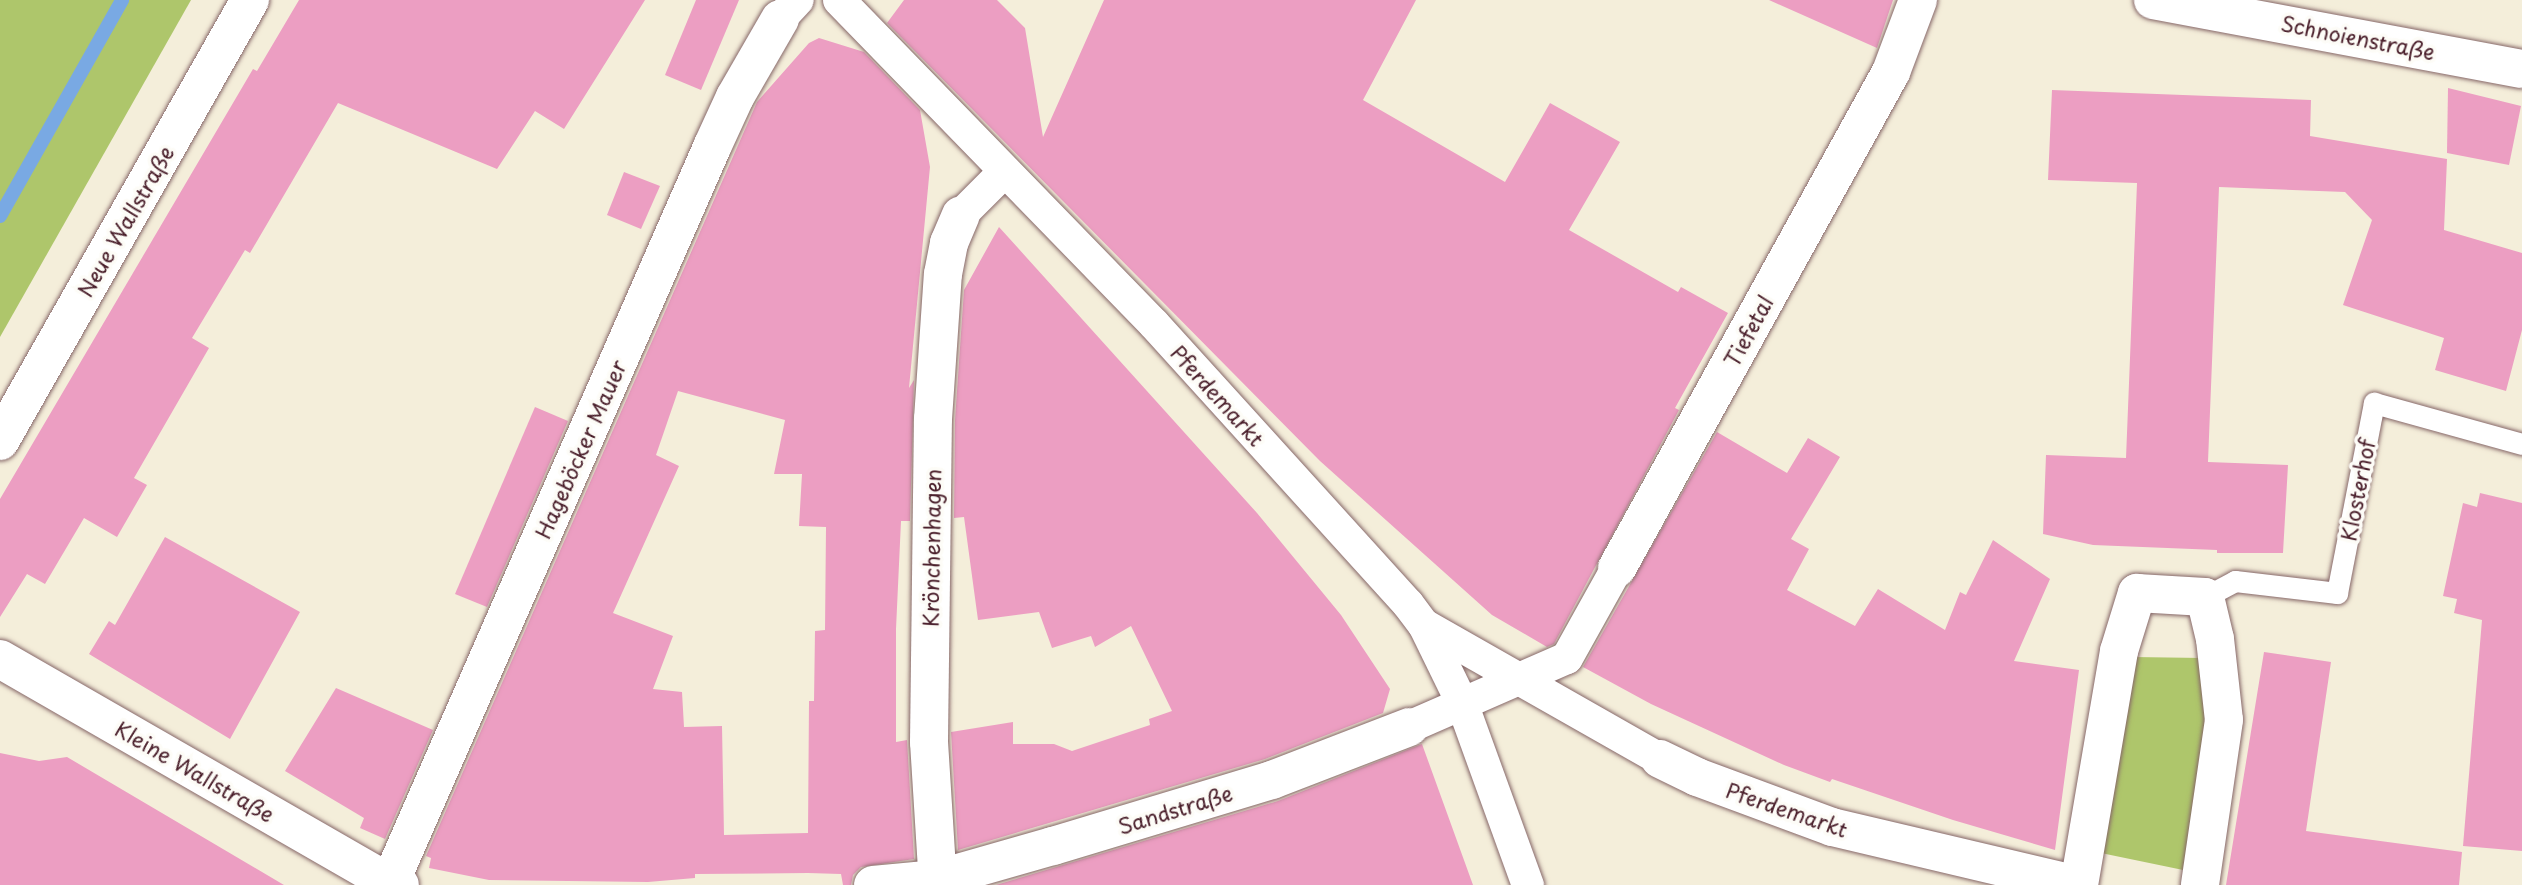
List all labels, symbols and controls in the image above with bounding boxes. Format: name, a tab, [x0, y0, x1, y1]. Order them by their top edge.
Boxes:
street label: Schnoienstraße	[2279, 10, 2437, 64]
street label: Neue Wallstraße	[72, 141, 178, 301]
street label: Tiefetal	[1718, 291, 1778, 371]
street label: Pferdemarkt	[1166, 339, 1270, 451]
street label: Hageböcker Mauer	[529, 355, 631, 543]
street label: Klosterhof	[2335, 437, 2379, 543]
street label: Krönchenhagen	[917, 469, 945, 627]
street label: Kleine Wallstraße	[111, 715, 279, 827]
street label: Pferdemarkt	[1723, 776, 1851, 842]
street label: Sandstraße	[1115, 780, 1235, 838]

